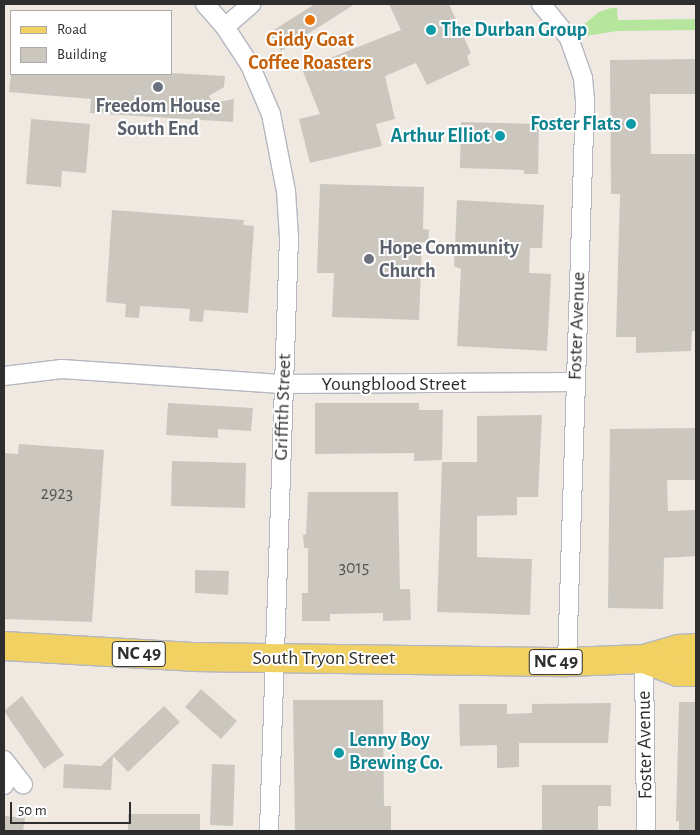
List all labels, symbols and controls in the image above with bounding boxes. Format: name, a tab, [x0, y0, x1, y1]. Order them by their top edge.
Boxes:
legend	[10, 10, 172, 75]
marker: Giddy Goat Coffee Roasters	[304, 14, 316, 26]
place label: The Durban Group	[441, 18, 587, 42]
text: Road	[57, 22, 87, 37]
marker: The Durban Group	[425, 24, 437, 36]
place label: Giddy Goat Coffee Roasters	[248, 28, 372, 75]
text: Building	[57, 47, 107, 62]
marker: Freedom House South End	[152, 81, 164, 93]
place label: Freedom House South End	[96, 95, 220, 142]
place label: Foster Flats	[530, 112, 621, 136]
marker: Foster Flats	[625, 118, 637, 130]
place label: Arthur Elliot	[391, 124, 490, 148]
marker: Arthur Elliot	[494, 130, 506, 142]
place label: Hope Community Church	[379, 236, 519, 283]
marker: Hope Community Church	[363, 253, 375, 265]
street label: Foster Avenue	[563, 271, 591, 381]
street label: Griffith Street	[269, 353, 297, 461]
street label: Youngblood Street	[322, 372, 466, 396]
house number: 2923	[41, 483, 73, 505]
house number: 3015	[339, 557, 369, 579]
road number: NC 49	[112, 638, 166, 671]
street label: South Tryon Street	[253, 646, 395, 670]
road number: NC 49	[528, 646, 584, 679]
street label: Foster Avenue	[632, 691, 658, 799]
place label: Lenny Boy Brewing Co.	[349, 729, 443, 776]
marker: Lenny Boy Brewing Co.	[333, 747, 345, 759]
scale bar	[12, 792, 134, 824]
text: 50 m	[18, 803, 47, 818]

